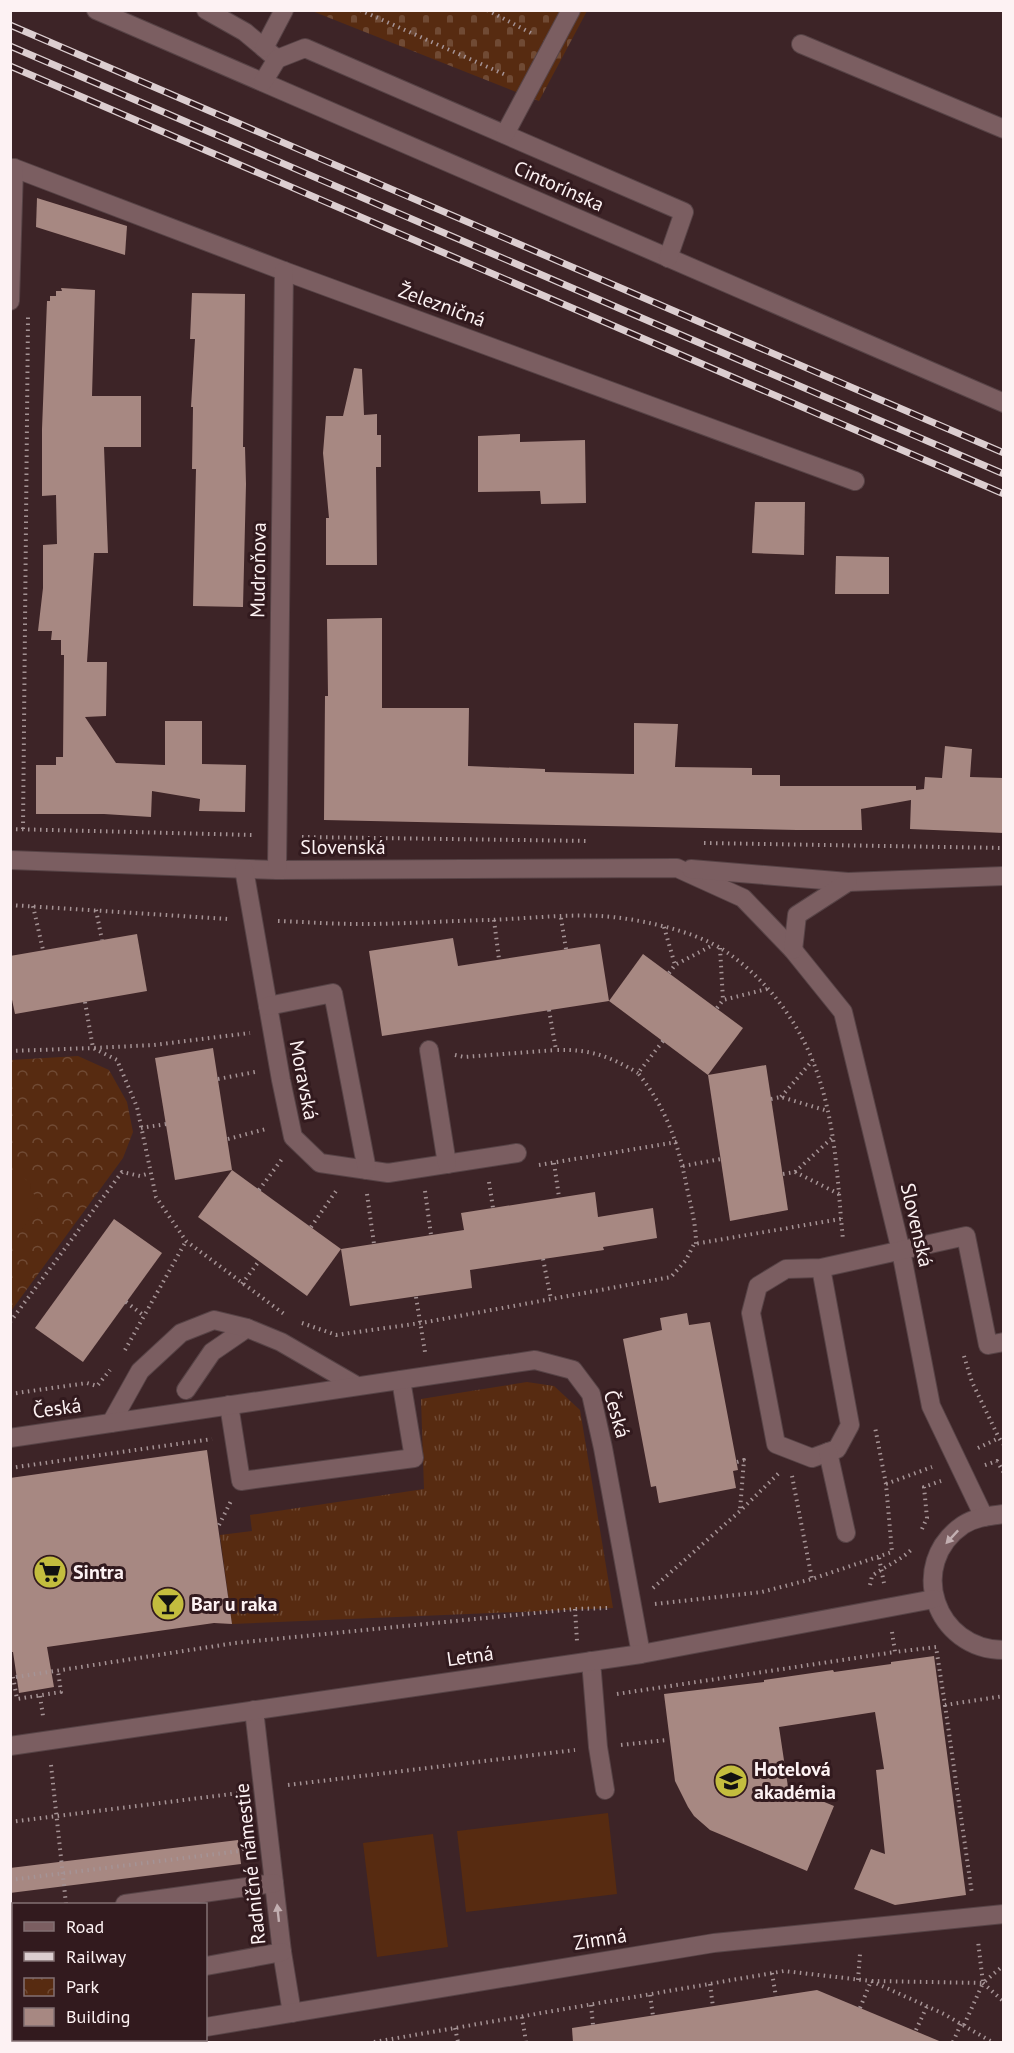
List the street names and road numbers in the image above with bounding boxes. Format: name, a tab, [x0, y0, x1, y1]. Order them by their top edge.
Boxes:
street label: Cintorínska	[510, 155, 608, 217]
street label: Železničná	[395, 277, 489, 333]
street label: Mudroňova	[244, 522, 272, 618]
street label: Slovenská	[300, 834, 386, 860]
street label: Moravská	[284, 1038, 324, 1122]
street label: Slovenská	[895, 1180, 939, 1270]
street label: Česká	[598, 1387, 636, 1441]
street label: Česká	[31, 1392, 83, 1424]
street label: Letná	[445, 1640, 495, 1672]
street label: Radničné námestie	[229, 1782, 271, 1946]
street label: Zimná	[572, 1922, 628, 1956]

